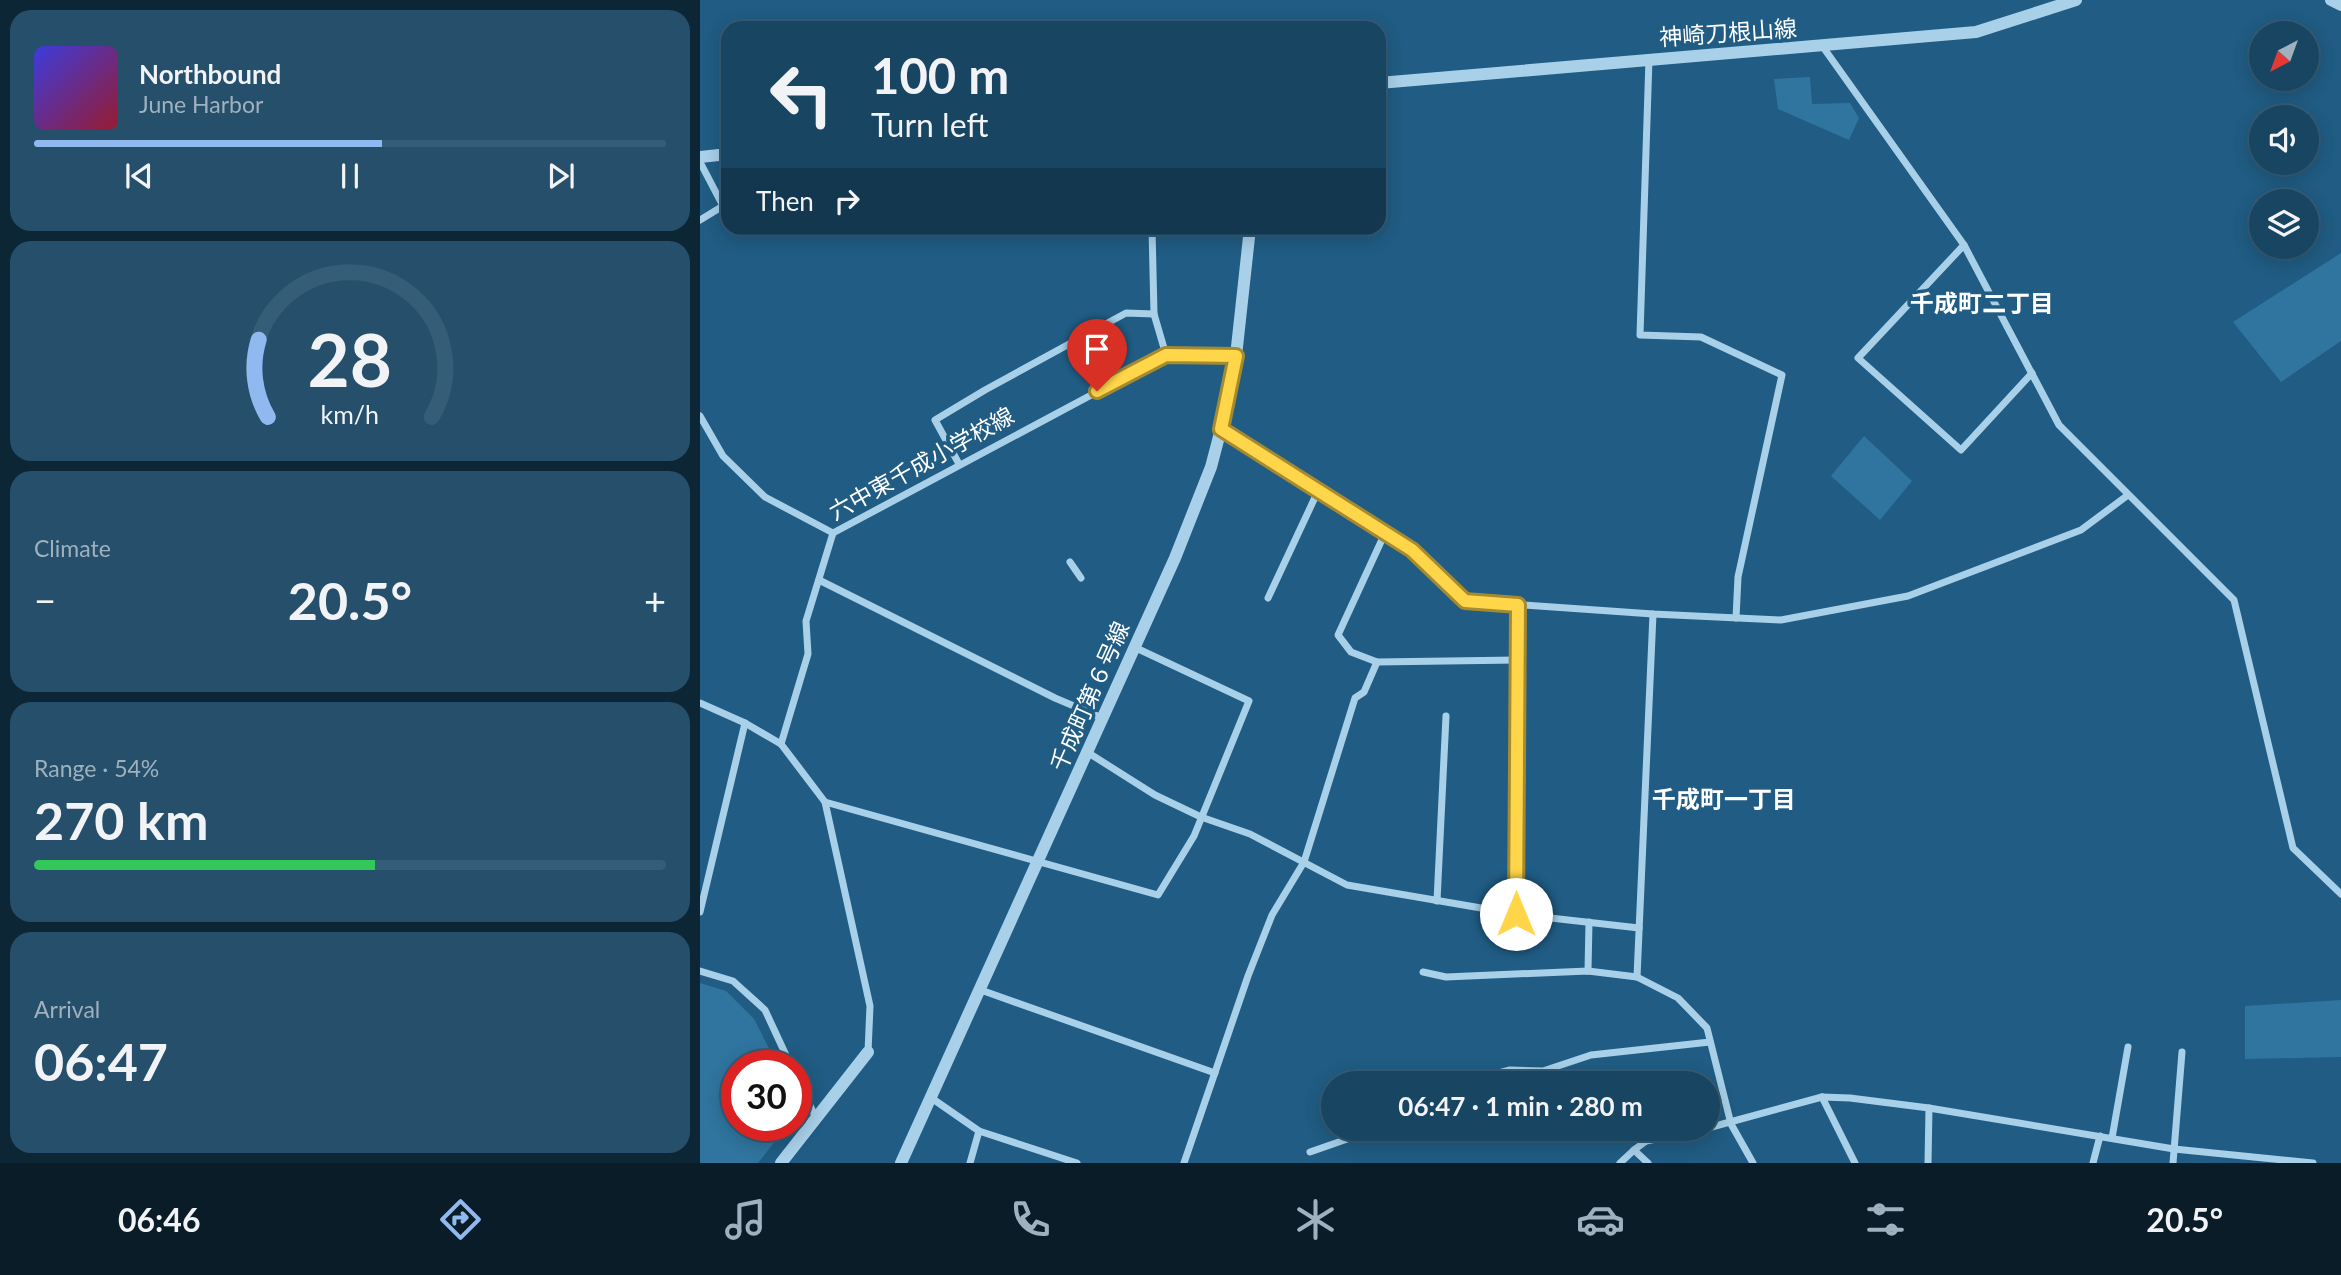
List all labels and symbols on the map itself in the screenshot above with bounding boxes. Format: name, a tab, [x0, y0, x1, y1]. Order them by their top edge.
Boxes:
street label: 神崎刀根山線	[1658, 13, 1798, 51]
north arrow	[2249, 21, 2319, 91]
district label: 千成町二丁目	[1910, 288, 2054, 317]
pin	[1067, 319, 1127, 391]
street label: 六中東千成小学校線	[824, 401, 1018, 525]
street label: 千成町第６号線	[1043, 617, 1135, 775]
district label: 千成町一丁目	[1652, 784, 1796, 813]
position arrow	[1479, 877, 1553, 951]
speed limit sign: 30	[721, 1050, 812, 1141]

